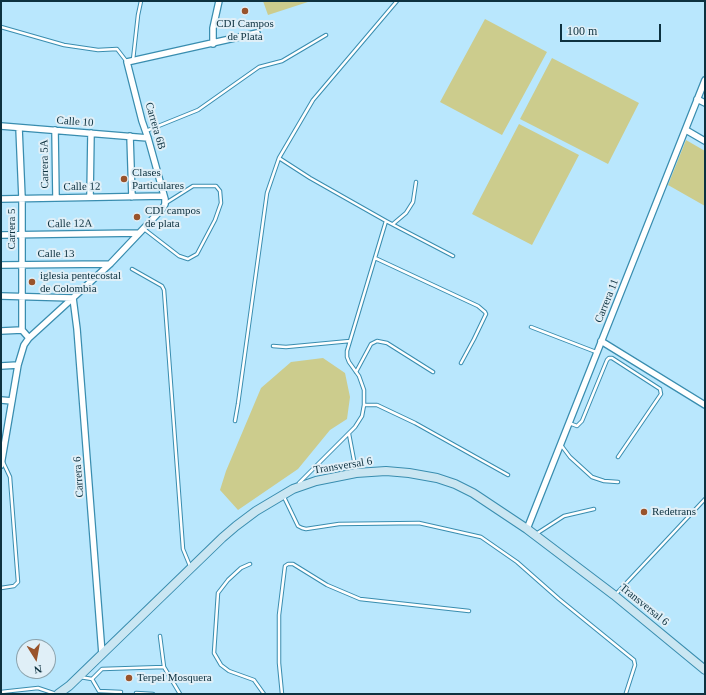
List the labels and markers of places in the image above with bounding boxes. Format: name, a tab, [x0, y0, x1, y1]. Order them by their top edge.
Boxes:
marker: CDI Campos de Plata	[240, 6, 250, 16]
place label: CDI Campos de Plata	[216, 17, 274, 43]
place label: Clases Particulares	[132, 166, 184, 192]
marker: Clases Particulares	[119, 174, 129, 184]
place label: CDI campos de plata	[145, 204, 200, 230]
marker: CDI campos de plata	[132, 212, 142, 222]
place label: iglesia pentecostal de Colombia	[40, 269, 121, 295]
marker: iglesia pentecostal de Colombia	[27, 277, 37, 287]
place label: Redetrans	[652, 505, 696, 519]
marker: Redetrans	[639, 507, 649, 517]
place label: Terpel Mosquera	[137, 671, 212, 685]
marker: Terpel Mosquera	[124, 673, 134, 683]

